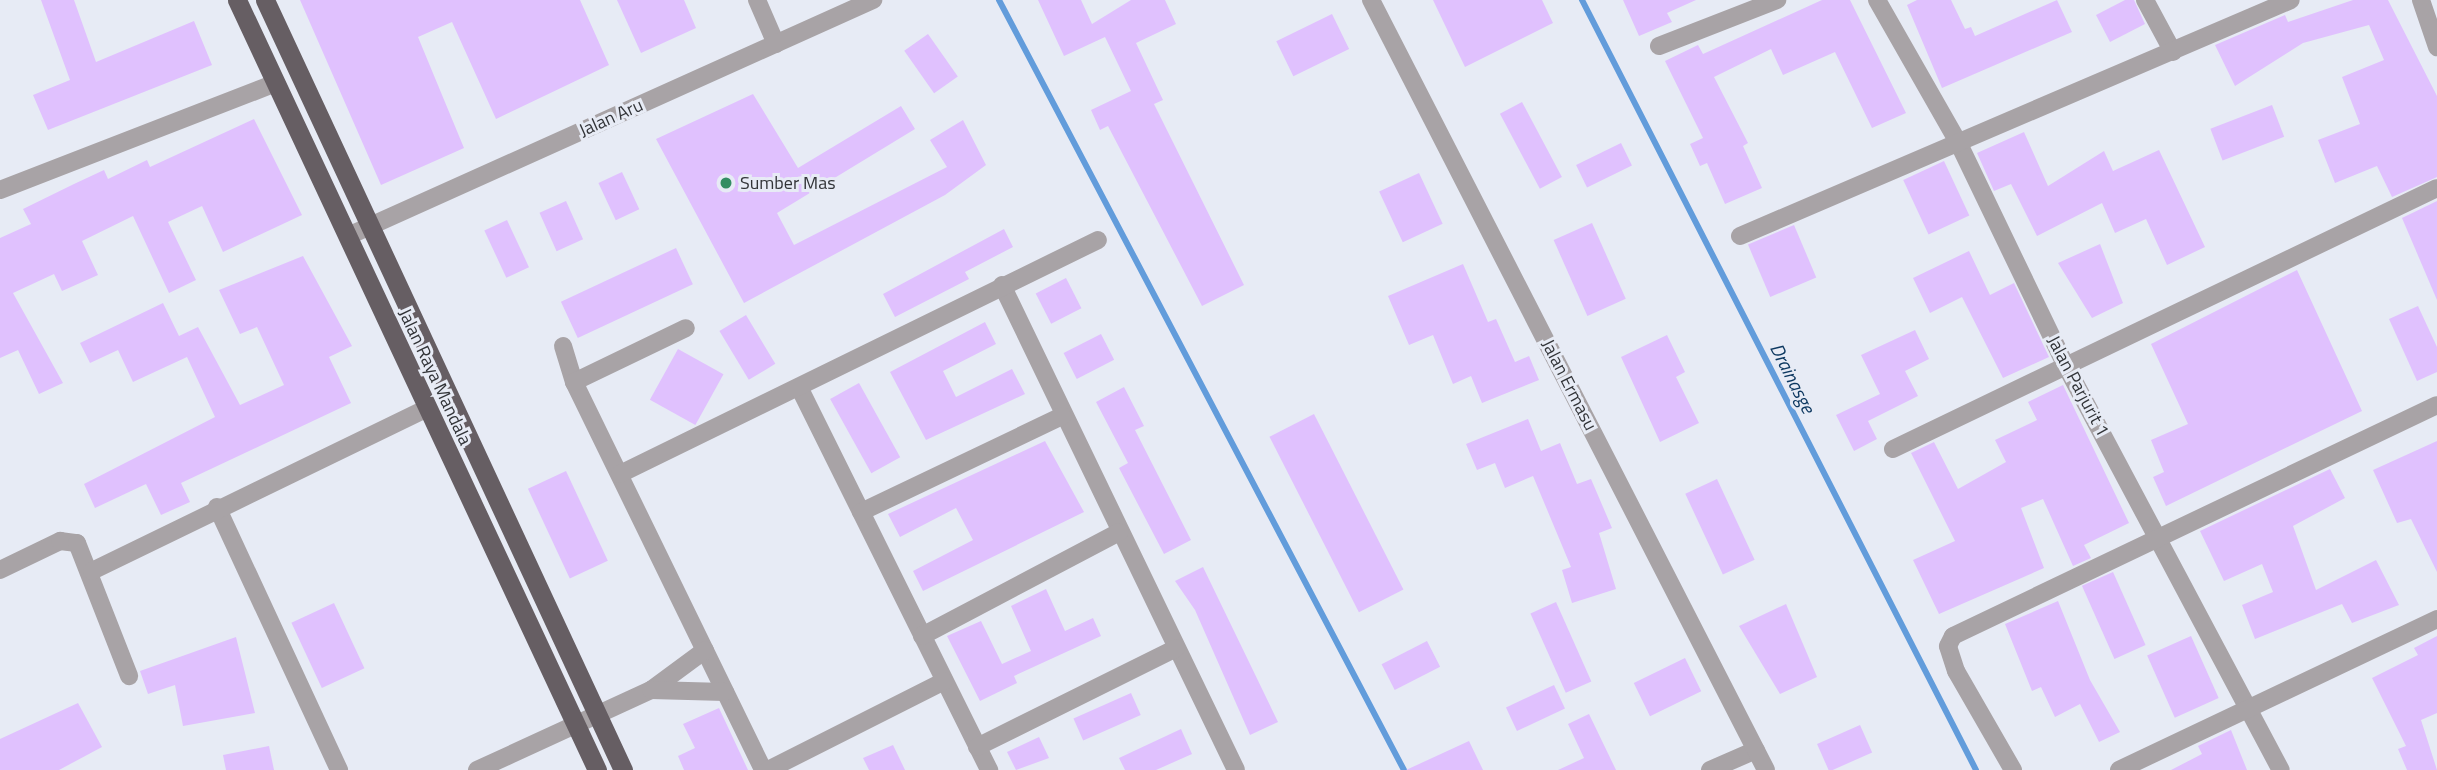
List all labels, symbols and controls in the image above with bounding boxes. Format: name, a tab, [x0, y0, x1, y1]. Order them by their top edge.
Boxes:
street label: Jalan Aru	[576, 94, 646, 142]
place label: Sumber Mas	[740, 172, 836, 194]
marker: Sumber Mas	[718, 175, 734, 191]
street label: Jalan Raya Mandala	[394, 305, 476, 449]
street label: Jalan Parjurit 1	[2042, 332, 2114, 440]
street label: Jalan Ermasu	[1537, 336, 1601, 434]
water label: Drainasge	[1766, 339, 1820, 417]

